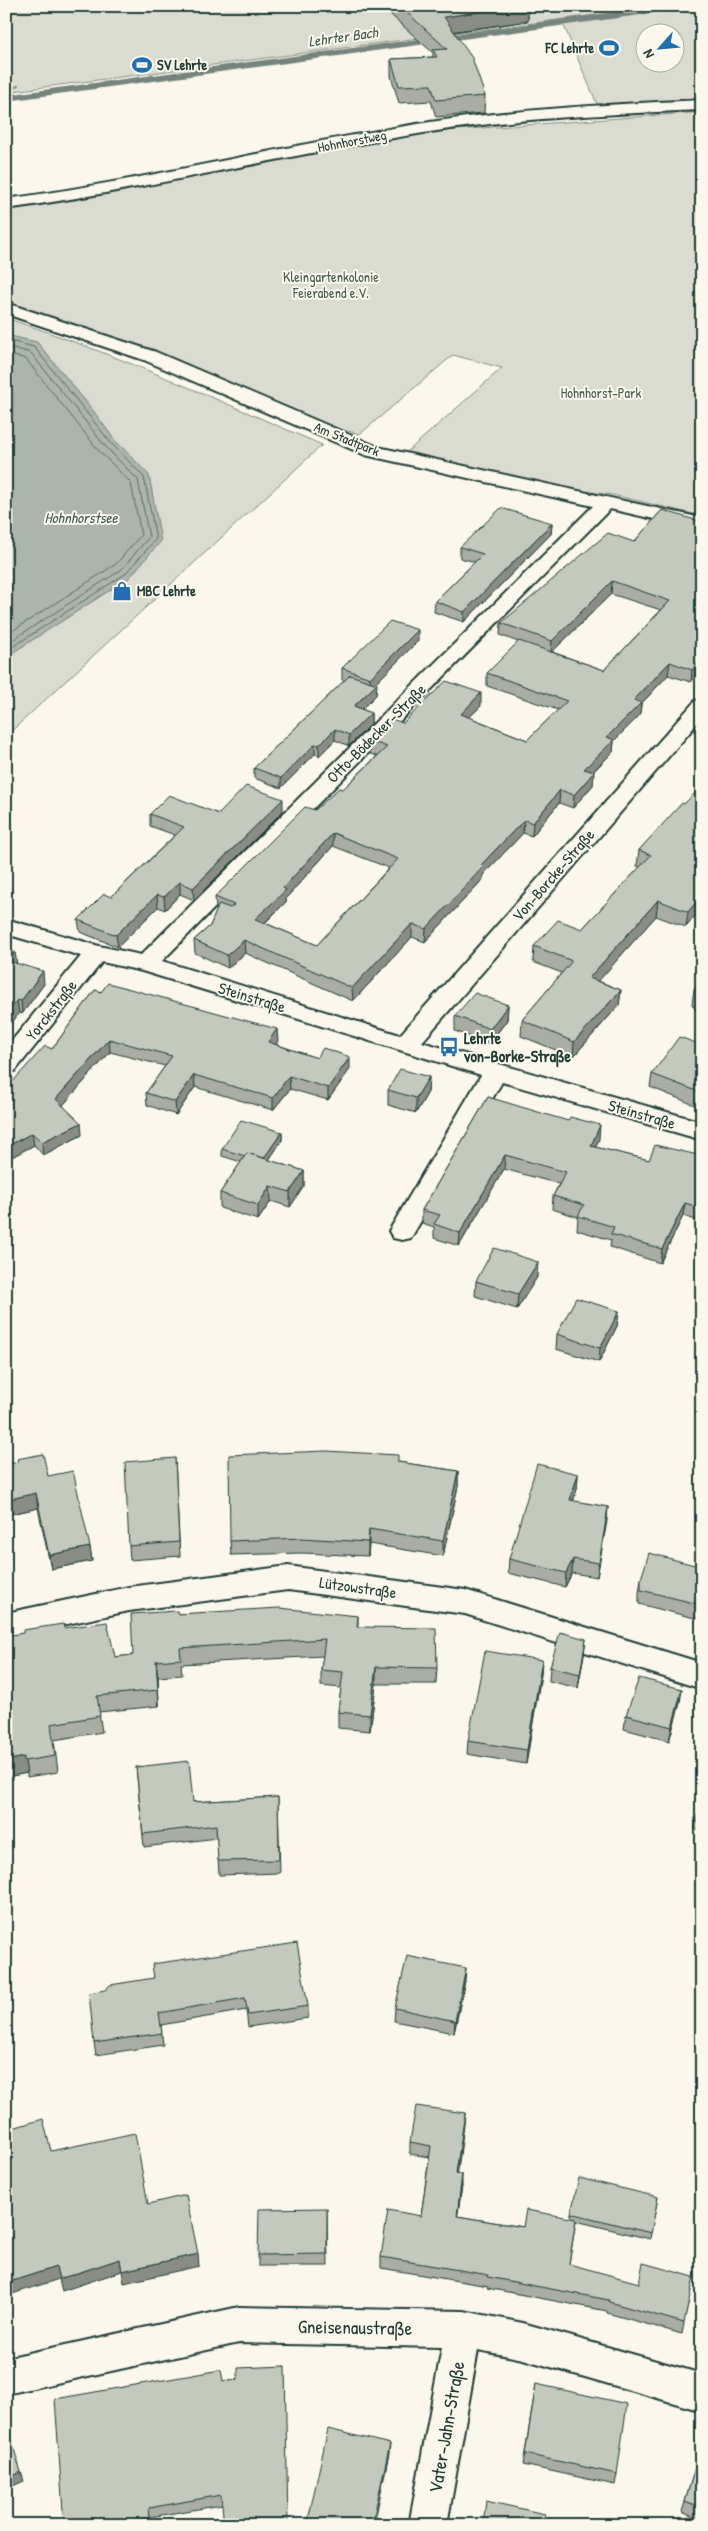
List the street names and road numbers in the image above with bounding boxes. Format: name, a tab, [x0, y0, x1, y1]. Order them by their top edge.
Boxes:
street label: Hohnhorstweg	[316, 125, 388, 157]
street label: Am Stadtpark	[311, 417, 383, 461]
street label: Otto-Bödecker-Straße	[322, 678, 431, 787]
street label: Von-Borcke-Straße	[507, 824, 600, 926]
street label: Yorckstraße	[20, 975, 82, 1045]
street label: Steinstraße	[216, 976, 289, 1018]
street label: Steinstraße	[606, 1094, 679, 1134]
street label: Lützowstraße	[318, 1571, 399, 1603]
street label: Gneisenaustraße	[298, 2313, 413, 2341]
street label: Vater-Jahn-Straße	[422, 2359, 470, 2495]

